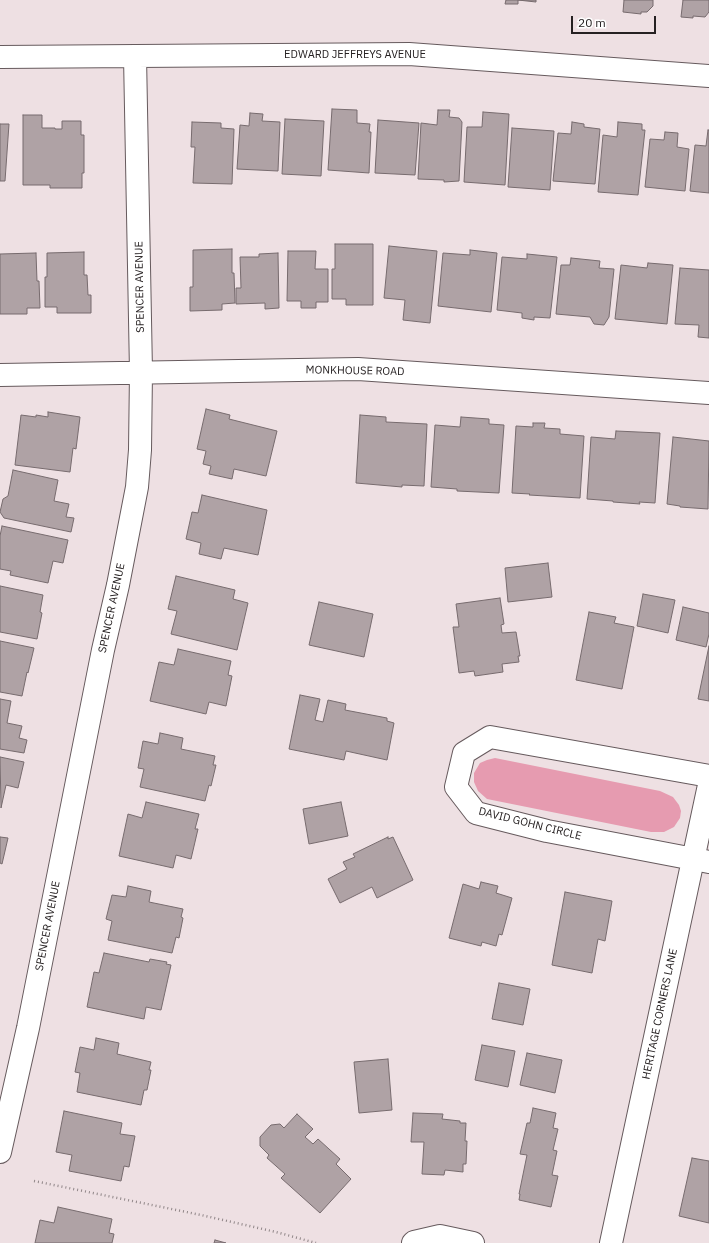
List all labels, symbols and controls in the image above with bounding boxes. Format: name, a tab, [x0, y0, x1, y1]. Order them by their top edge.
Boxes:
scale bar	[573, 8, 658, 34]
text: 20 m	[578, 15, 606, 30]
street label: EDWARD JEFFREYS AVENUE	[284, 48, 426, 62]
street label: SPENCER AVENUE	[133, 241, 147, 333]
street label: MONKHOUSE ROAD	[305, 364, 405, 378]
street label: SPENCER AVENUE	[96, 562, 128, 654]
street label: DAVID GOHN CIRCLE	[477, 805, 583, 843]
street label: SPENCER AVENUE	[33, 880, 63, 972]
street label: HERITAGE CORNERS LANE	[640, 947, 680, 1081]

